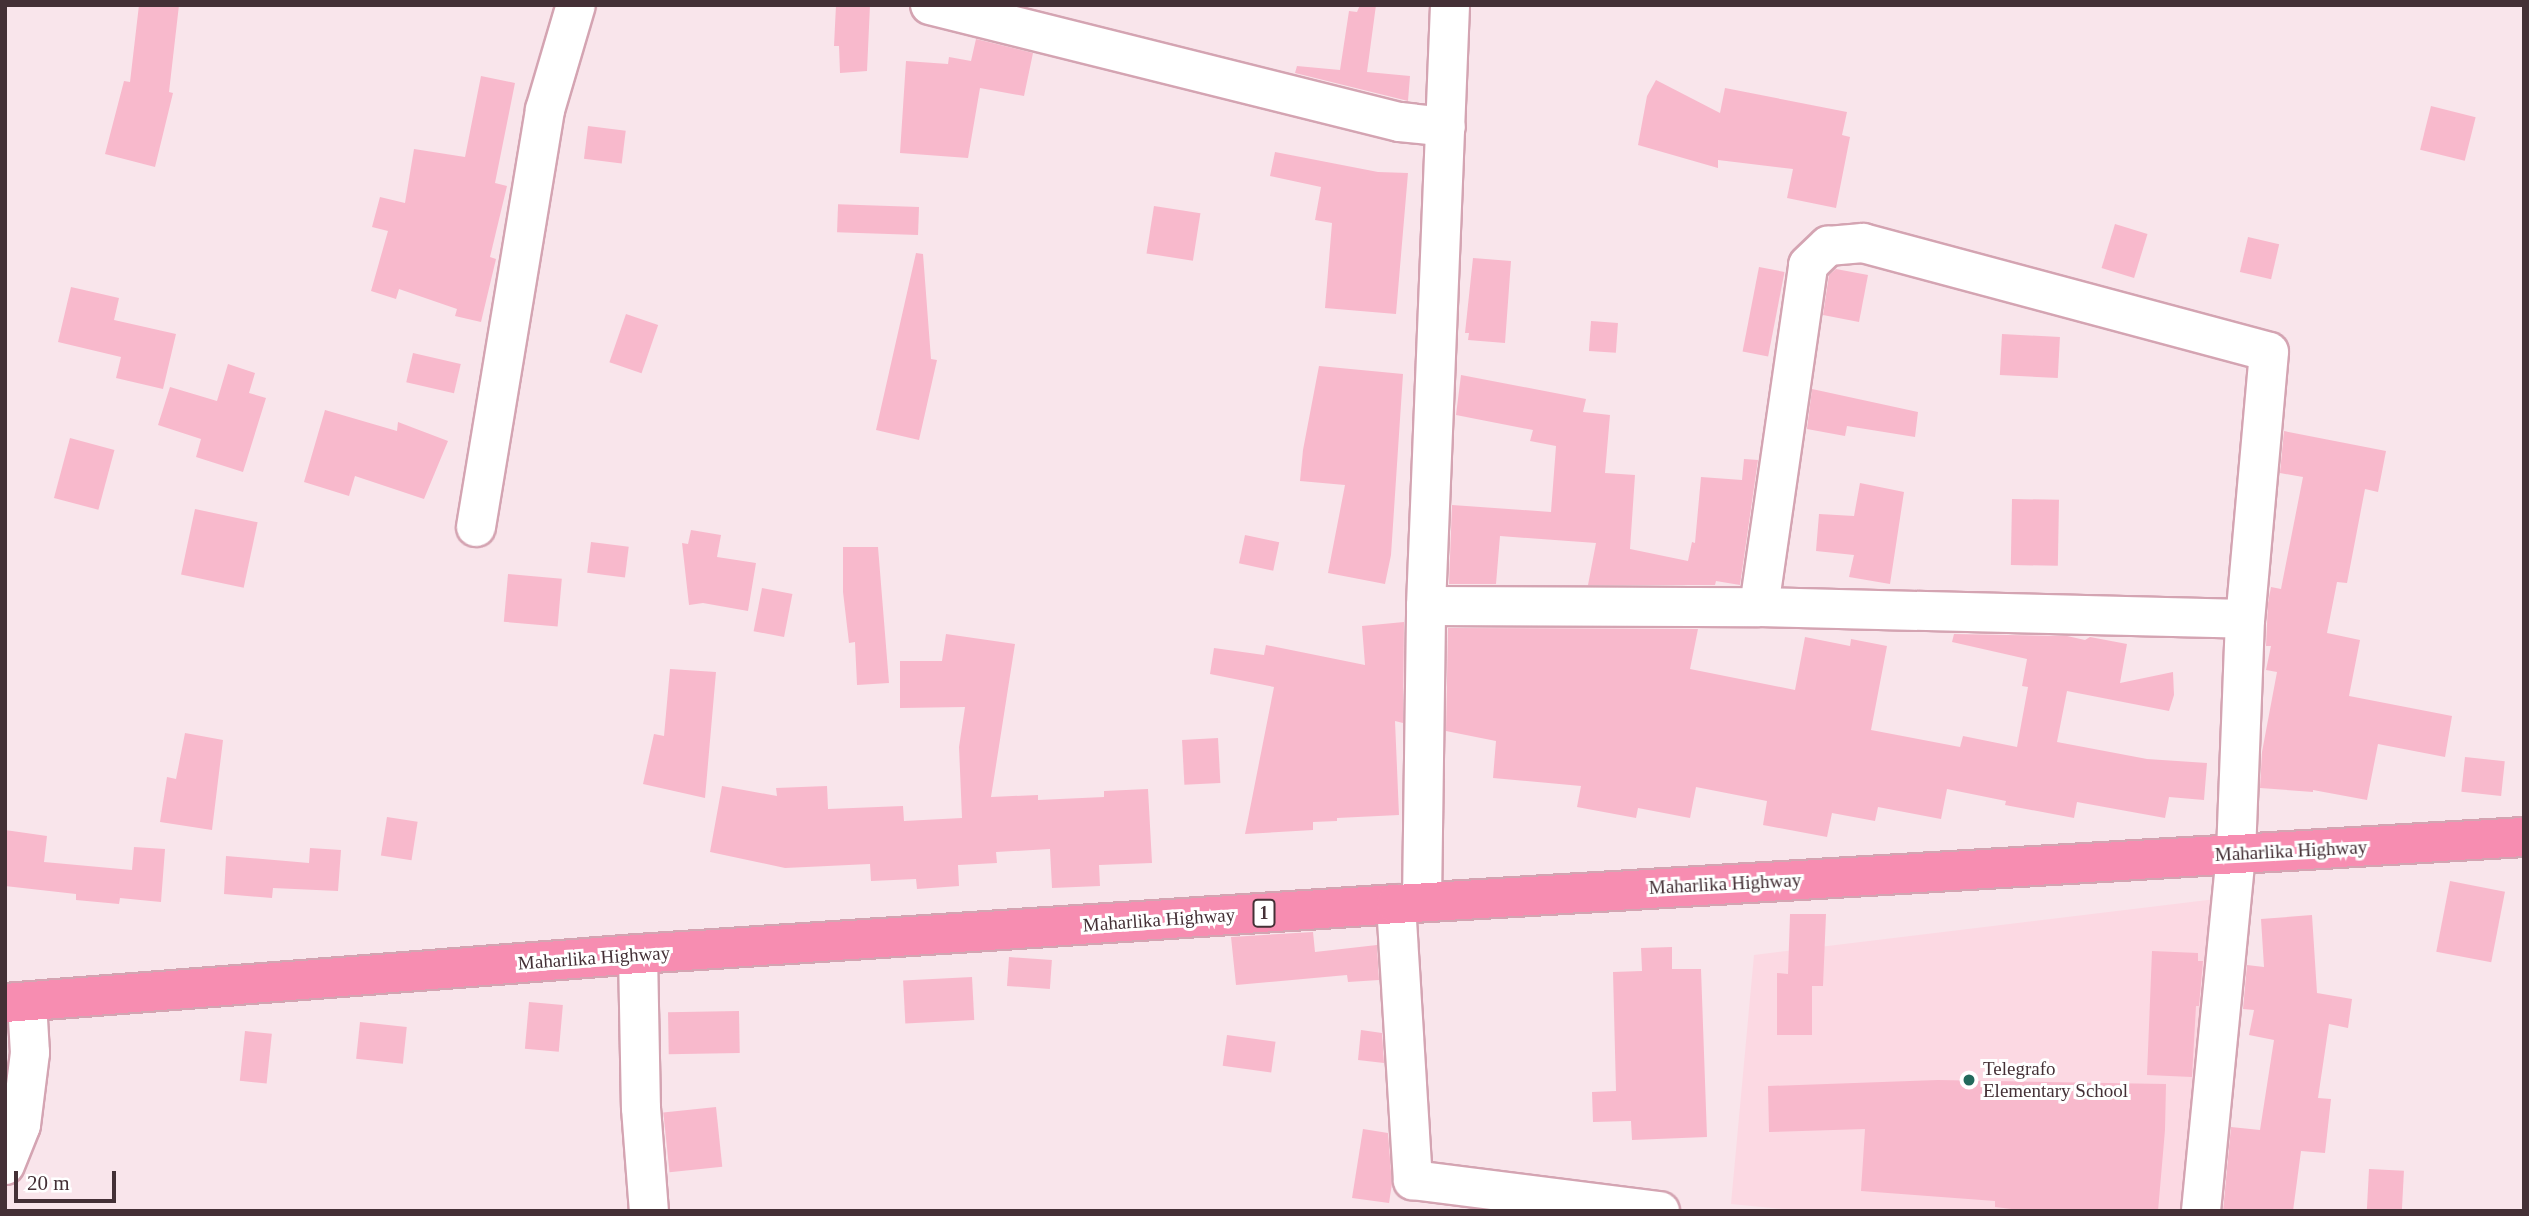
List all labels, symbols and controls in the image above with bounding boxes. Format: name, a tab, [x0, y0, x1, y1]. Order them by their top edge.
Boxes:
street label: Maharlika Highway	[2214, 836, 2368, 866]
street label: Maharlika Highway	[1648, 869, 1802, 899]
road number: 1	[1252, 898, 1276, 928]
street label: Maharlika Highway	[1082, 903, 1236, 937]
street label: Maharlika Highway	[517, 941, 671, 975]
place label: Telegrafo Elementary School	[1983, 1058, 2128, 1102]
marker: Telegrafo Elementary School	[1961, 1072, 1977, 1088]
scale bar	[18, 1156, 119, 1200]
text: 20 m	[27, 1171, 70, 1195]

